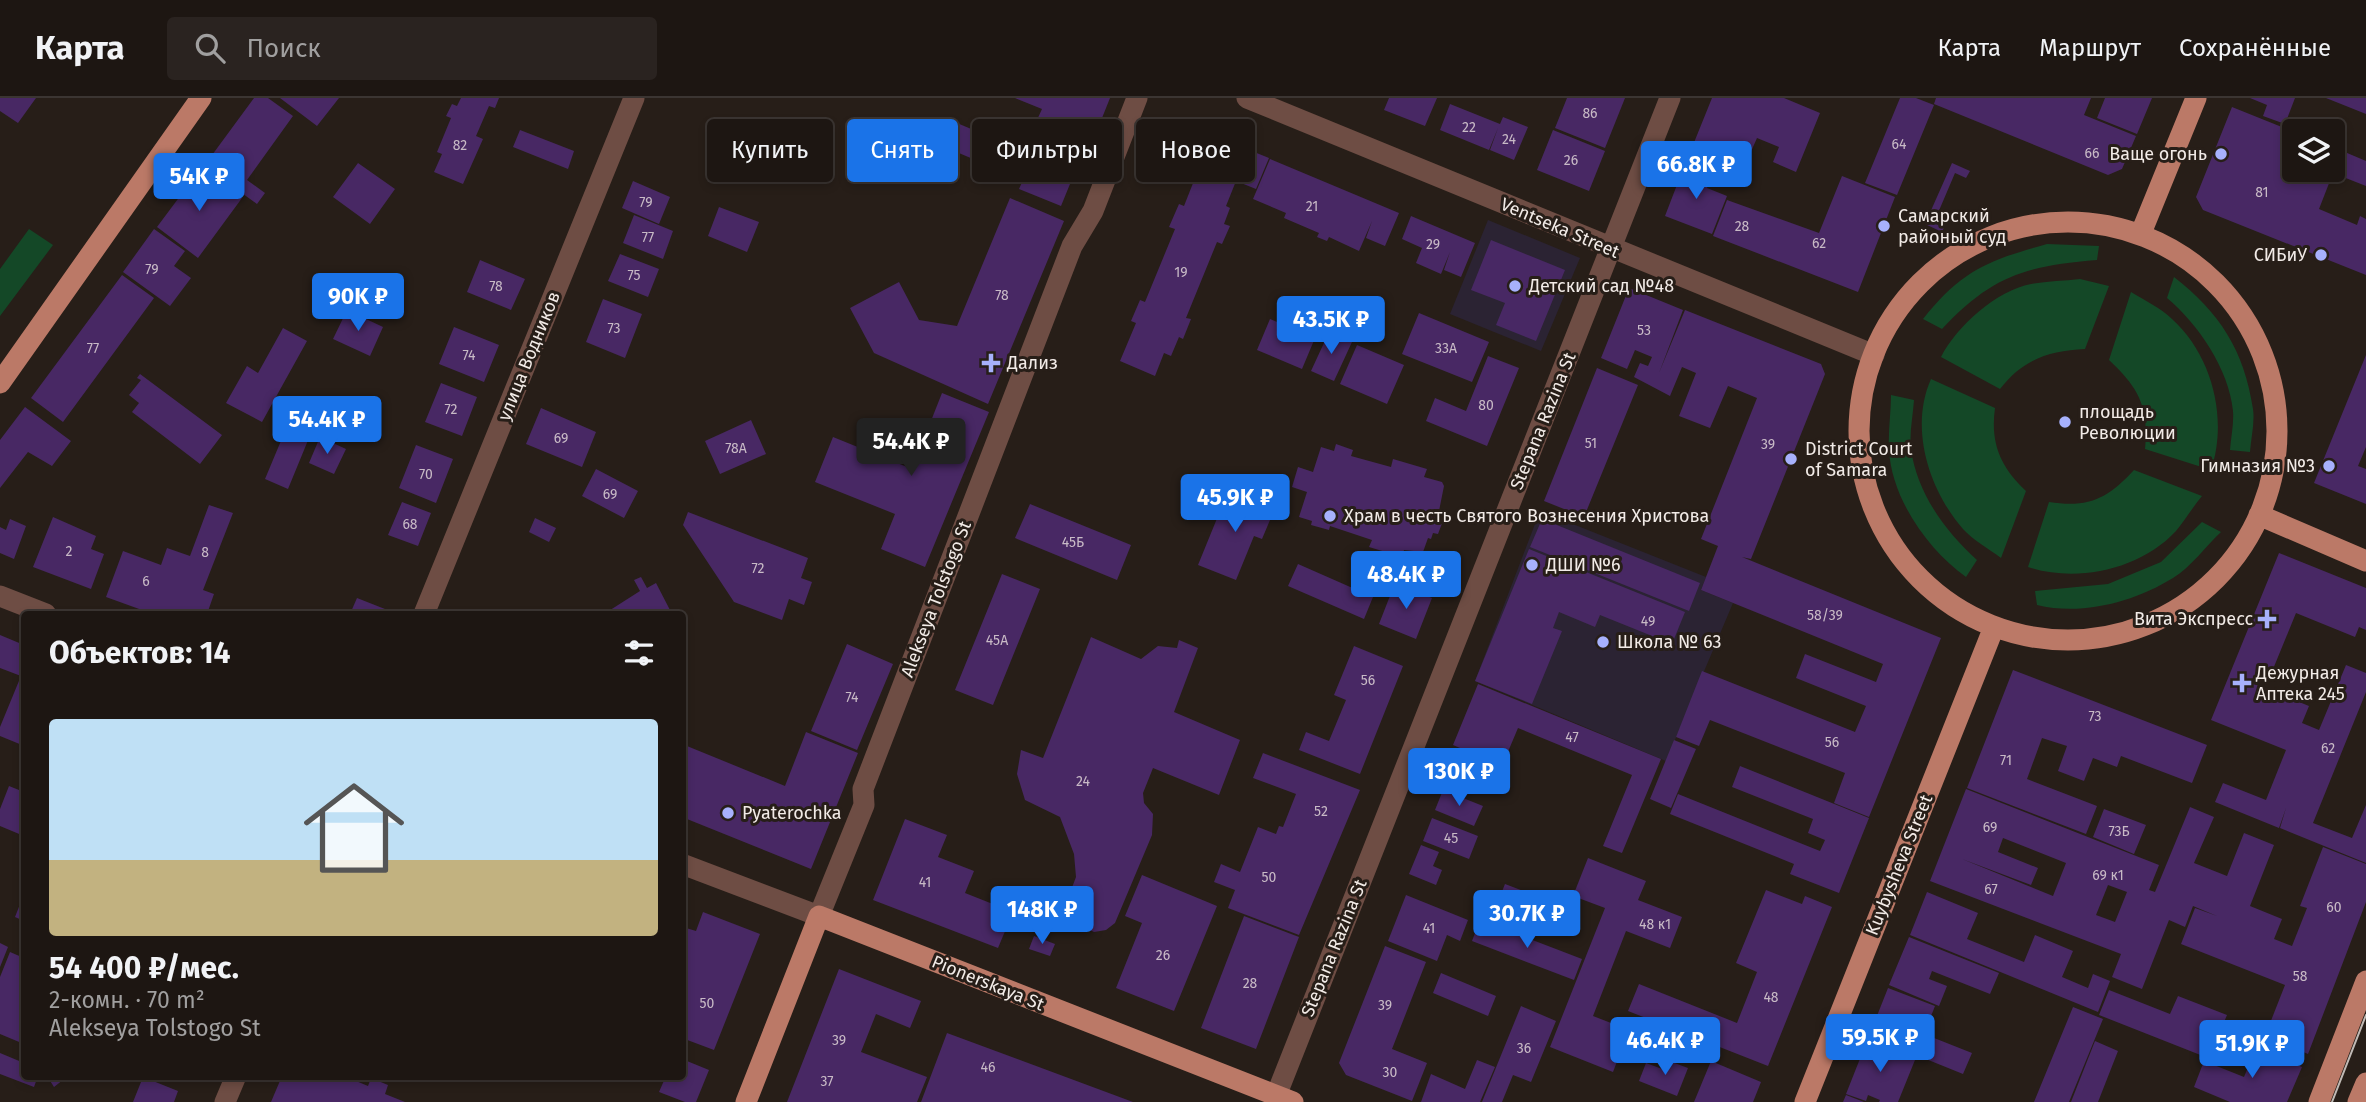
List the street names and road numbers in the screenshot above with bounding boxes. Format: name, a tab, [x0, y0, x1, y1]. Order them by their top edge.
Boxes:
street label: Ventseka Street	[1497, 193, 1623, 263]
street label: улица Водников	[493, 288, 565, 424]
street label: Stepana Razina St	[1505, 349, 1581, 493]
street label: Alekseya Tolstogo St	[896, 517, 976, 680]
street label: Kuybysheva Street	[1861, 791, 1937, 939]
street label: Stepana Razina St	[1296, 876, 1372, 1020]
street label: Pionerskaya St	[929, 950, 1048, 1016]

